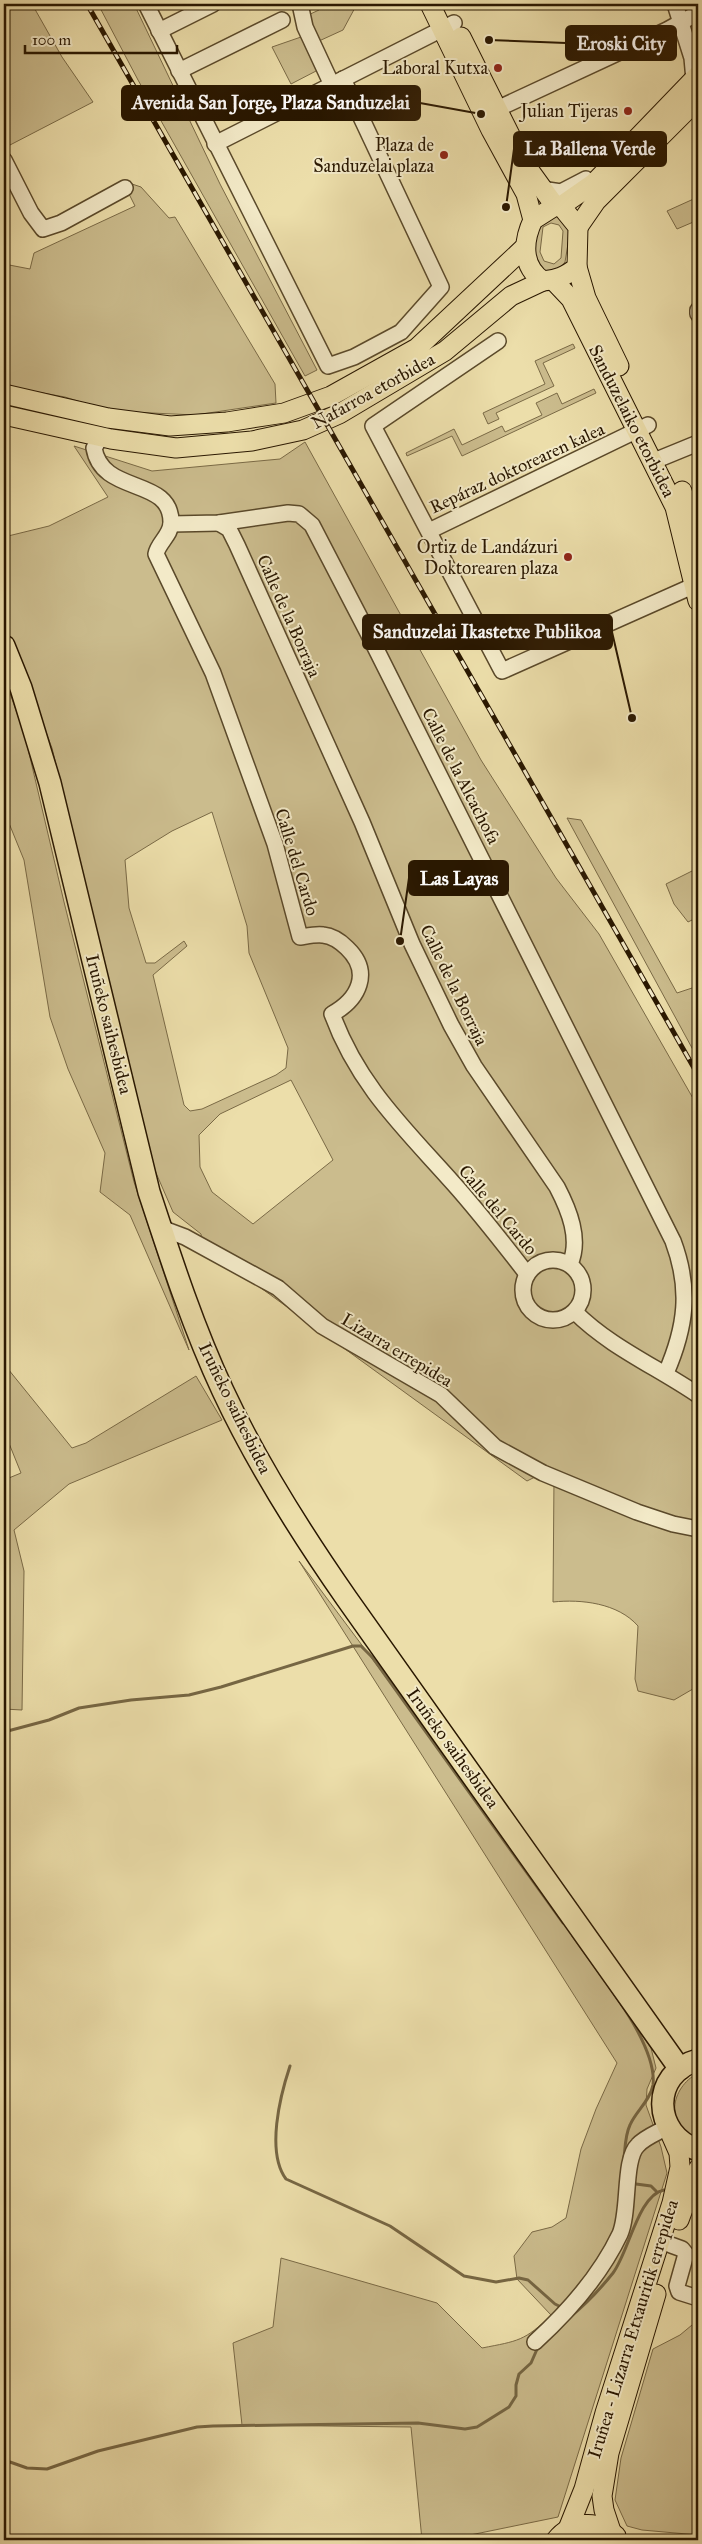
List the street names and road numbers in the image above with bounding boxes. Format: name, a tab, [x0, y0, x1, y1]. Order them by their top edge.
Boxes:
street label: Sanduzelaiko etorbidea	[584, 341, 680, 501]
street label: Nafarroa etorbidea	[307, 348, 439, 434]
street label: Repáraz doktorearen kalea	[426, 418, 608, 518]
street label: Calle de la Borraja	[252, 551, 326, 681]
street label: Calle de la Alcachofa	[417, 704, 505, 848]
street label: Calle del Cardo	[270, 806, 324, 918]
street label: Calle de la Borraja	[415, 921, 493, 1049]
street label: Iruñeko saihesbidea	[81, 952, 137, 1097]
street label: Calle del Cardo	[454, 1160, 542, 1260]
street label: Lizarra errepidea	[338, 1308, 457, 1392]
street label: Iruñeko saihesbidea	[194, 1339, 276, 1478]
street label: Iruñeko saihesbidea	[402, 1684, 504, 1813]
street label: Iruñea - Lizarra Etxauritik errepidea	[583, 2197, 683, 2461]

